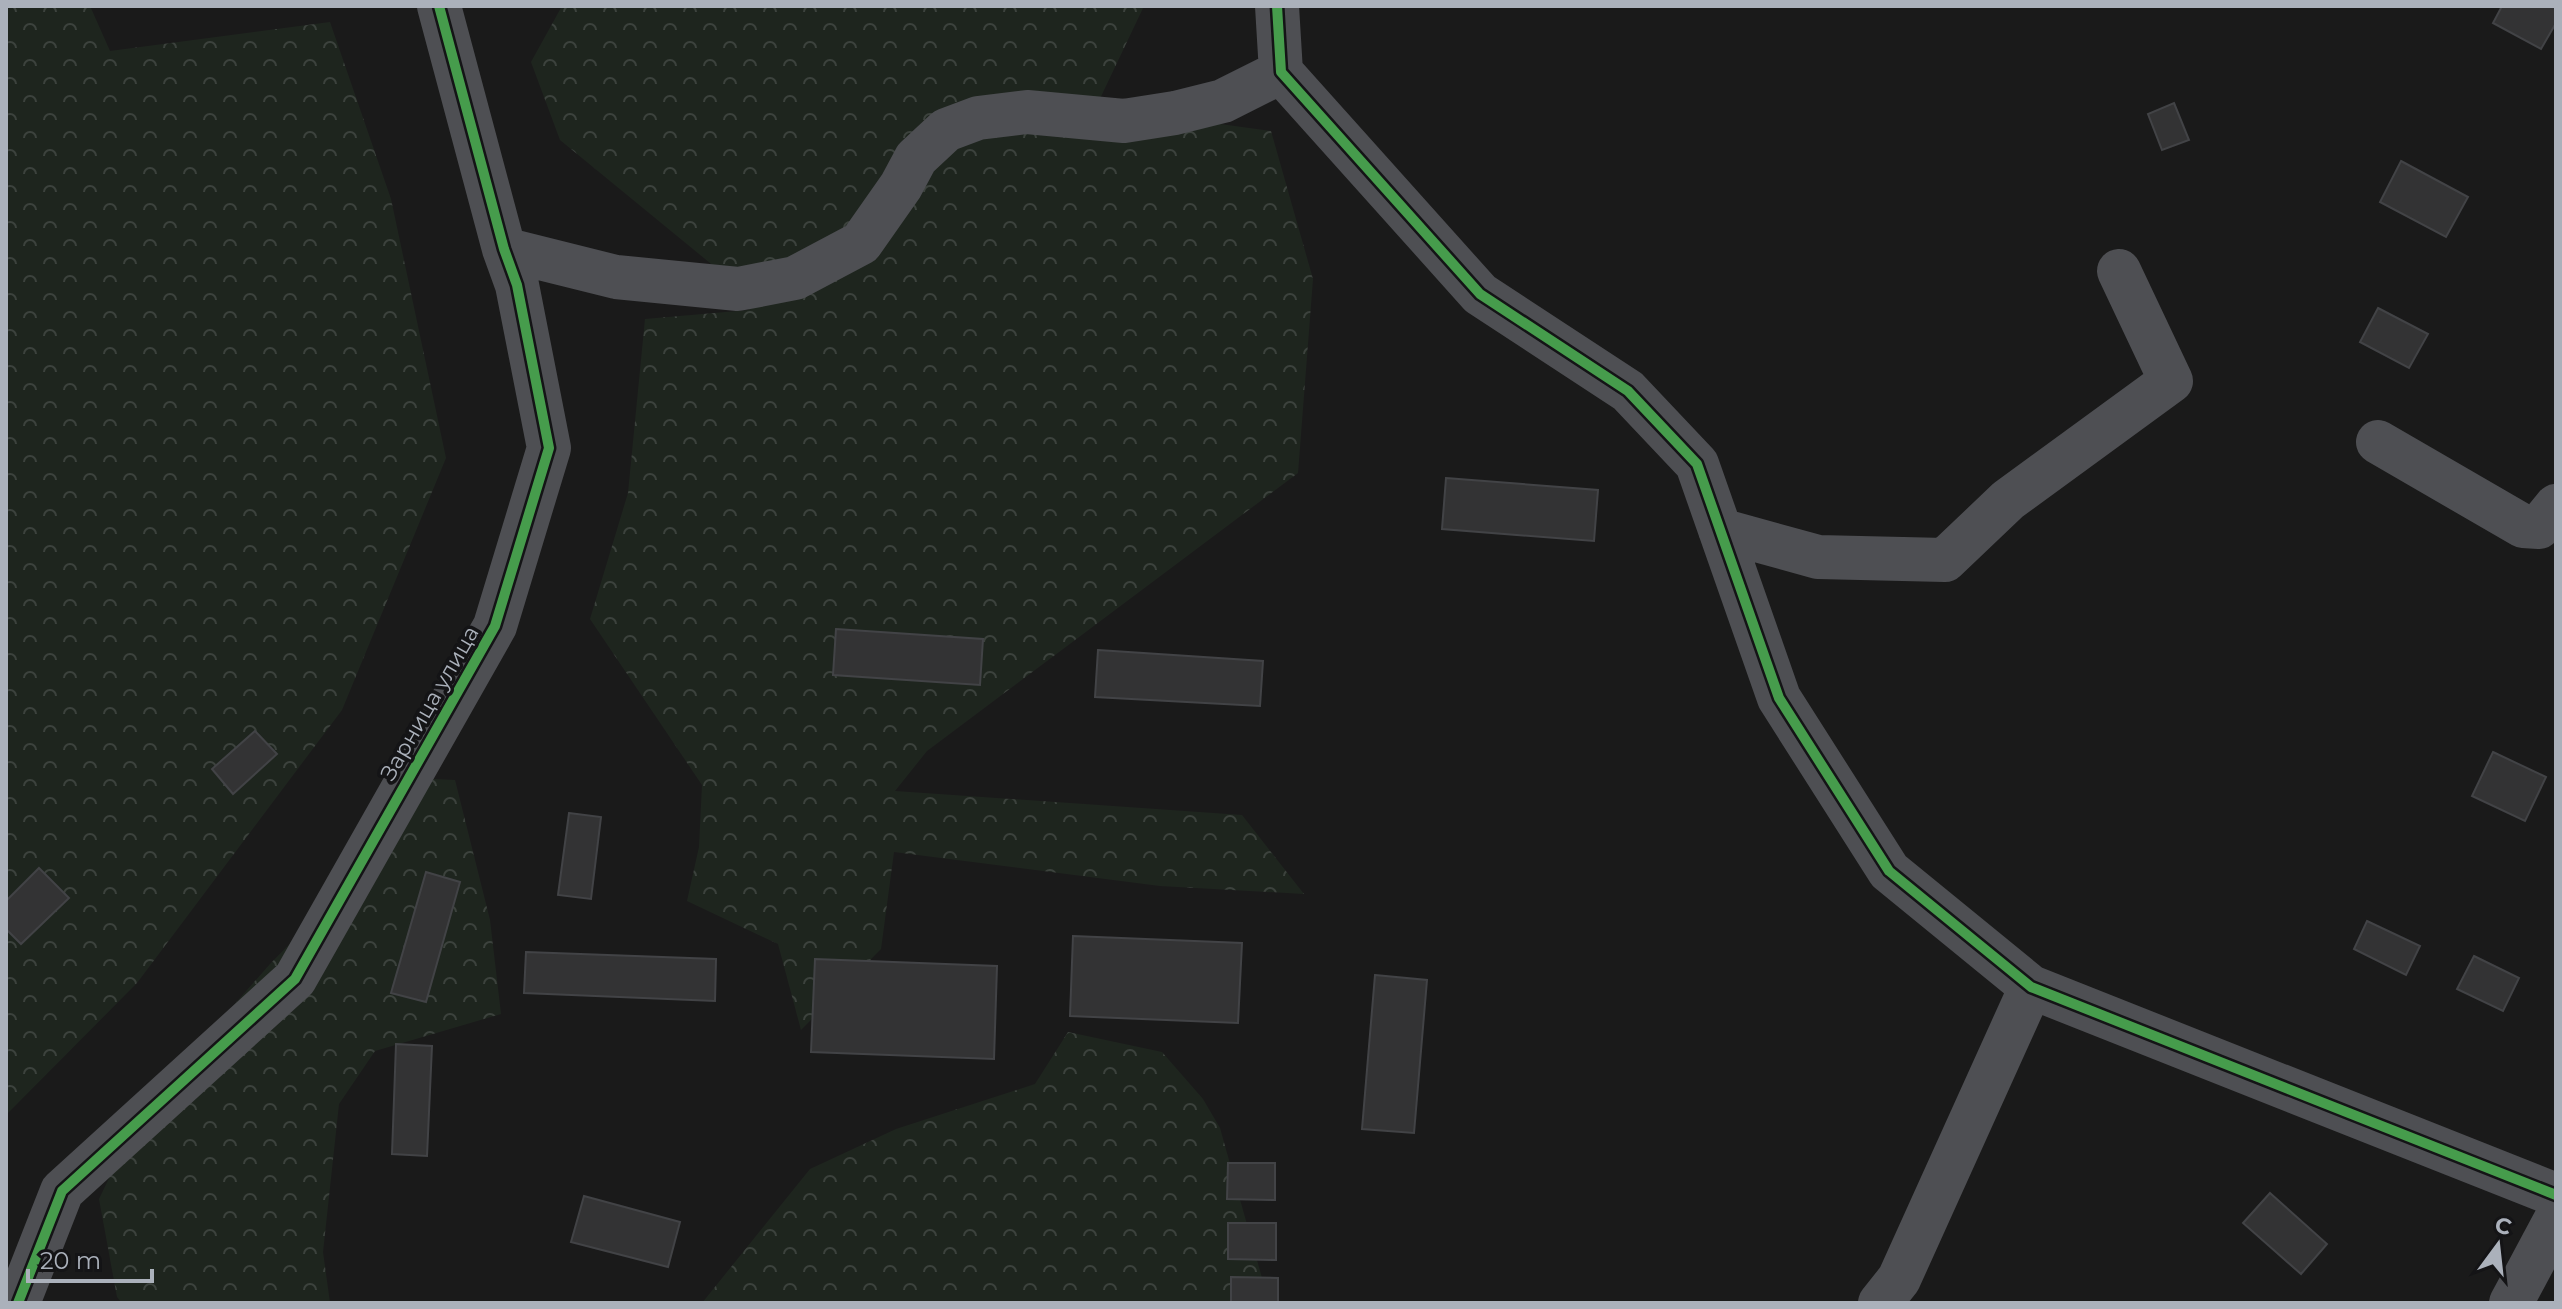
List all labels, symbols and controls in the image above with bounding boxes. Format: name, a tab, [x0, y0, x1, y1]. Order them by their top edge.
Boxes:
street label: Зарница улица	[374, 621, 485, 785]
north arrow	[2458, 1205, 2538, 1285]
text: С	[2492, 1211, 2514, 1241]
scale bar	[28, 1233, 152, 1283]
text: 20 m	[40, 1246, 101, 1275]

